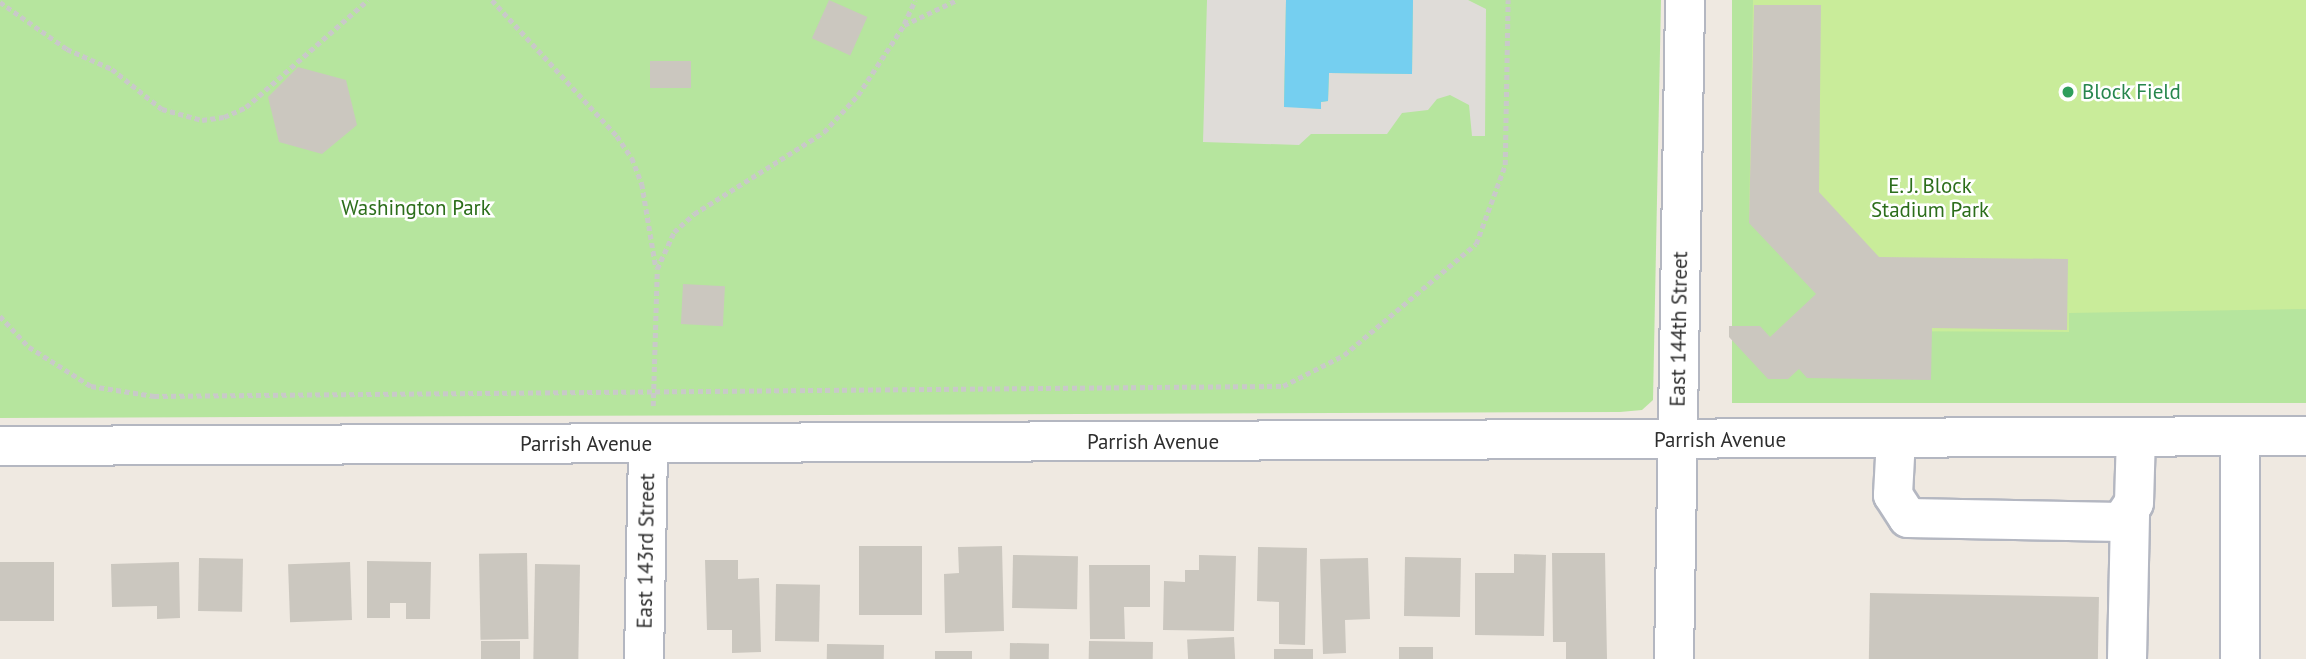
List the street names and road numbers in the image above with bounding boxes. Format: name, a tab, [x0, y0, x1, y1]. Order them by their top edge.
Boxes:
street label: East 144th Street	[1665, 251, 1693, 407]
street label: Parrish Avenue	[1654, 427, 1786, 453]
street label: Parrish Avenue	[1087, 429, 1219, 455]
street label: Parrish Avenue	[520, 431, 652, 457]
street label: East 143rd Street	[632, 473, 660, 629]

